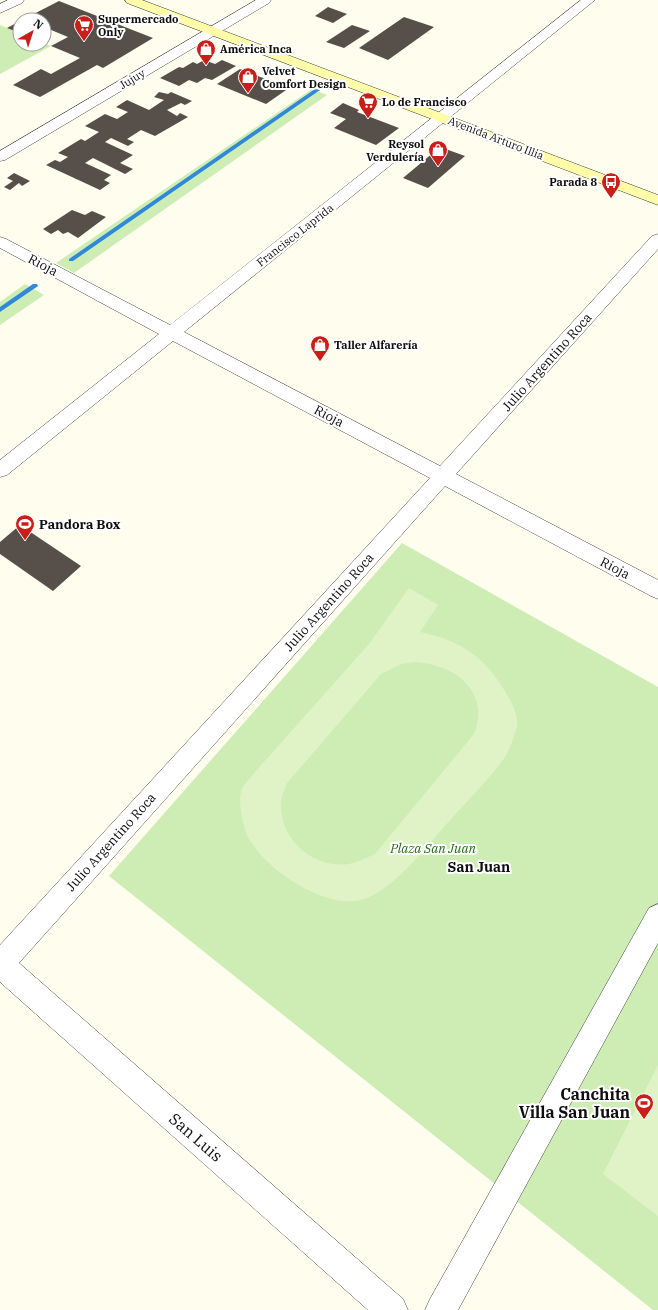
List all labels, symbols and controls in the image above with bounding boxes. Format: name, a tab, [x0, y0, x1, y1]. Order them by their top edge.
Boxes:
north arrow	[12, 12, 52, 52]
place label: Supermercado Only	[98, 12, 179, 39]
supermarket icon: Supermercado Only	[73, 14, 95, 42]
text: N	[31, 16, 46, 33]
shop icon: América Inca	[195, 38, 217, 66]
place label: América Inca	[220, 42, 292, 56]
place label: Velvet Comfort Design	[262, 64, 346, 91]
street label: Jujuy	[116, 66, 148, 92]
shop icon: Velvet Comfort Design	[237, 66, 259, 94]
supermarket icon: Lo de Francisco	[357, 91, 379, 119]
place label: Lo de Francisco	[382, 95, 467, 109]
street label: Avenida Arturo Illia	[446, 113, 546, 163]
place label: Reysol Verdulería	[366, 137, 424, 164]
shop icon: Reysol Verdulería	[427, 139, 449, 167]
bus stop icon: Parada 8	[600, 171, 622, 199]
place label: Parada 8	[549, 175, 597, 189]
street label: Francisco Laprida	[254, 201, 336, 269]
street label: Rioja	[25, 250, 61, 280]
street label: Julio Argentino Roca	[498, 309, 596, 415]
shop icon: Taller Alfarería	[309, 334, 331, 362]
place label: Taller Alfarería	[334, 338, 418, 352]
street label: Rioja	[311, 401, 347, 431]
sports icon: Pandora Box	[14, 513, 36, 541]
place label: Pandora Box	[39, 516, 121, 533]
street label: Julio Argentino Roca	[280, 549, 378, 655]
street label: Rioja	[597, 553, 633, 583]
street label: Julio Argentino Roca	[62, 789, 160, 895]
park label: Plaza San Juan	[389, 840, 476, 857]
district label: San Juan	[448, 858, 510, 876]
place label: Canchita Villa San Juan	[519, 1084, 630, 1122]
sports icon: Canchita Villa San Juan	[633, 1092, 655, 1120]
street label: San Luis	[165, 1108, 227, 1166]

